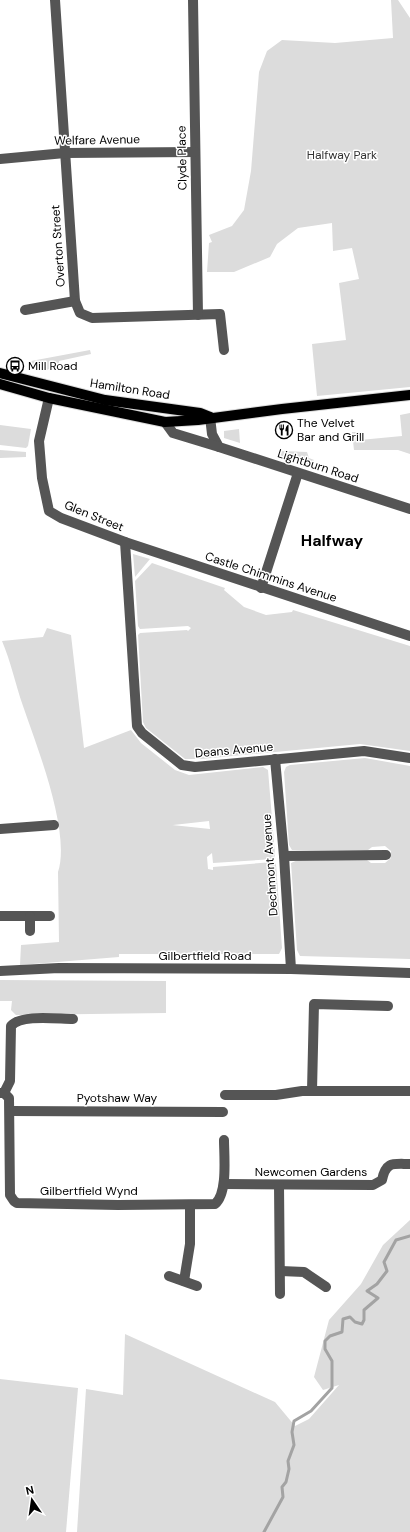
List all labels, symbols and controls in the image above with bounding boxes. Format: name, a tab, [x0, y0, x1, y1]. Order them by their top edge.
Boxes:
street label: Clyde Place	[173, 125, 191, 191]
street label: Welfare Avenue	[54, 131, 140, 149]
park label: Halfway Park	[307, 147, 377, 163]
street label: Overton Street	[47, 204, 69, 288]
bus stop icon: Mill Road	[5, 356, 25, 376]
place label: Mill Road	[28, 358, 77, 374]
street label: Hamilton Road	[89, 375, 171, 403]
place label: The Velvet Bar and Grill	[297, 415, 364, 445]
restaurant icon: The Velvet Bar and Grill	[274, 420, 294, 440]
street label: Lightburn Road	[275, 445, 361, 487]
street label: Glen Street	[62, 497, 126, 535]
district label: Halfway	[301, 530, 364, 551]
street label: Castle Chimmins Avenue	[203, 548, 339, 606]
street label: Deans Avenue	[194, 739, 274, 761]
street label: Dechmont Avenue	[258, 813, 282, 917]
street label: Gilbertfield Road	[158, 948, 252, 964]
street label: Pyotshaw Way	[77, 1090, 158, 1106]
street label: Newcomen Gardens	[255, 1164, 367, 1180]
street label: Gilbertfield Wynd	[40, 1183, 138, 1199]
north arrow	[12, 1480, 52, 1520]
text: N	[24, 1483, 35, 1498]

